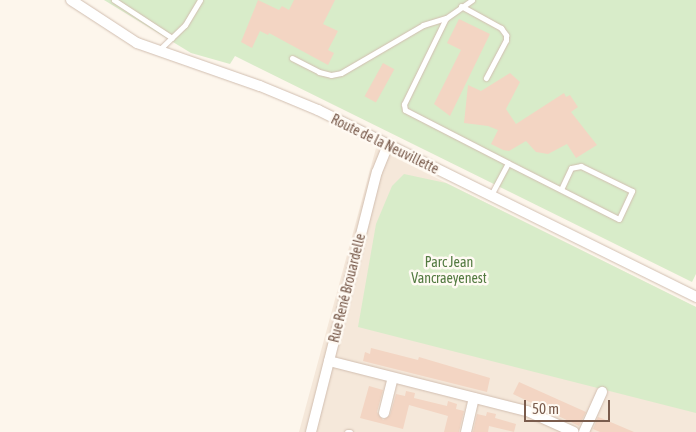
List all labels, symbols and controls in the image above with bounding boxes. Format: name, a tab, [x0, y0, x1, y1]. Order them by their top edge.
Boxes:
street label: Route de la Neuvillette	[328, 111, 442, 177]
street label: Rue René Brouardelle	[325, 232, 369, 344]
park label: Parc Jean Vancraeyenest	[411, 254, 487, 286]
scale bar	[526, 390, 612, 422]
text: 50 m	[532, 400, 559, 417]

